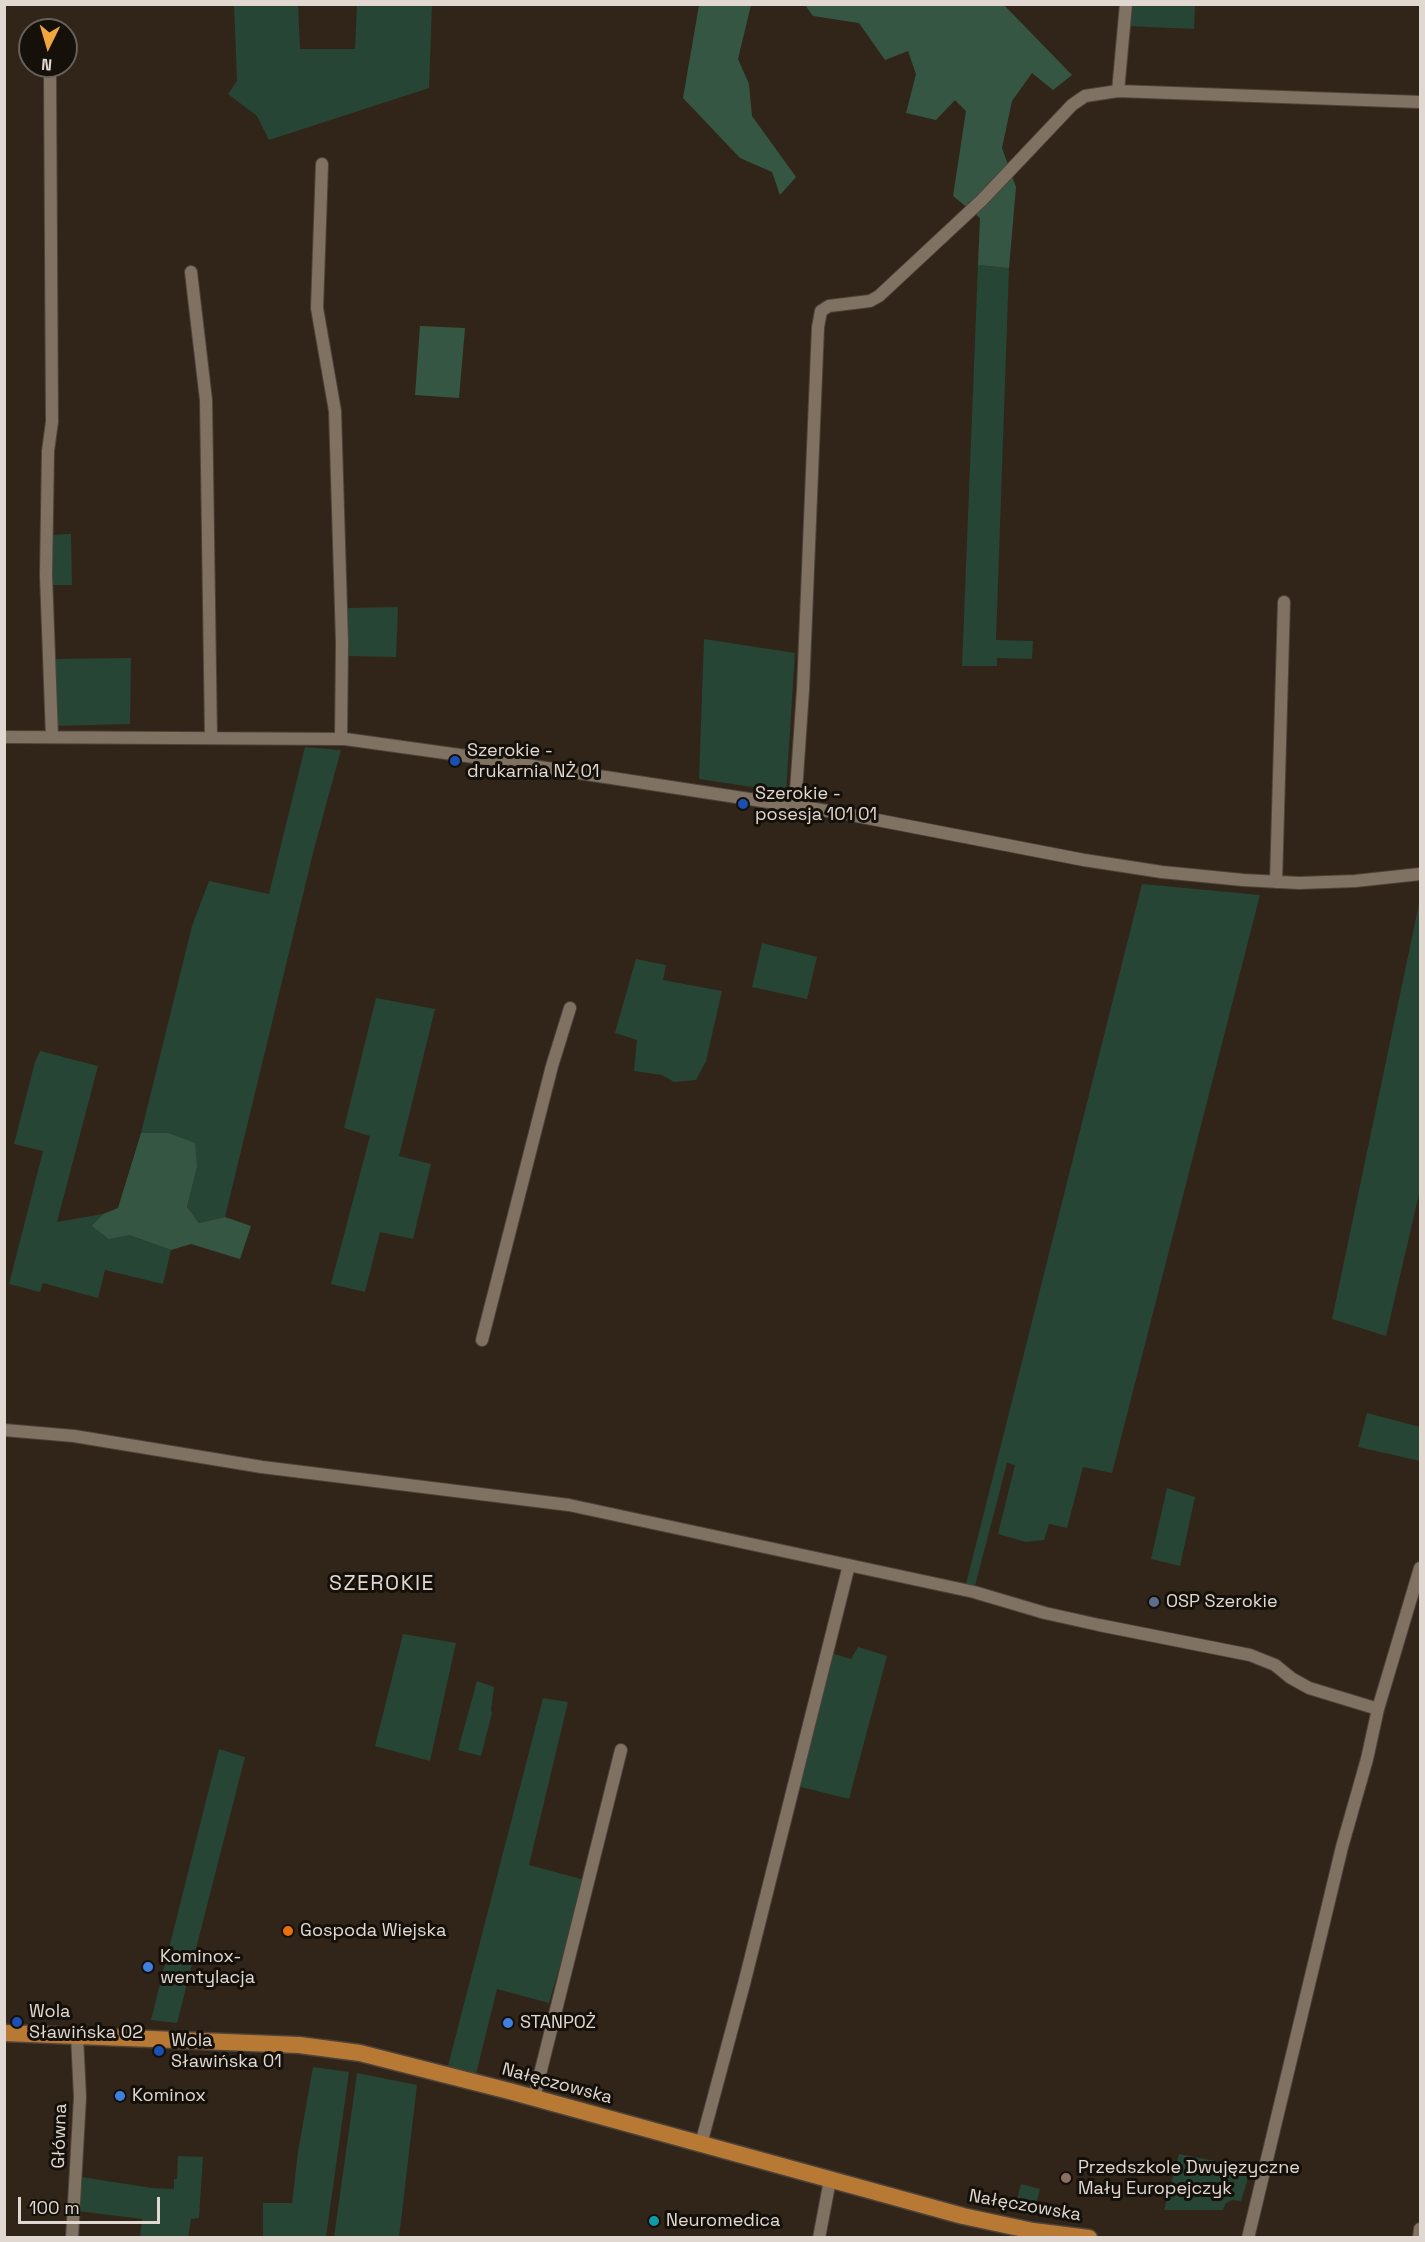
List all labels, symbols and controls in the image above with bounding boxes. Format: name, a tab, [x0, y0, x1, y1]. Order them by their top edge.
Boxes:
north arrow	[18, 18, 78, 78]
text: N	[40, 54, 53, 75]
place label: Szerokie - drukarnia NŻ 01	[467, 740, 599, 783]
marker: Szerokie - drukarnia NŻ 01	[448, 754, 462, 768]
place label: Szerokie - posesja 101 01	[755, 783, 877, 826]
marker: Szerokie - posesja 101 01	[736, 797, 750, 811]
district label: SZEROKIE	[329, 1571, 435, 1597]
place label: OSP Szerokie	[1166, 1591, 1278, 1613]
marker: OSP Szerokie	[1147, 1595, 1161, 1609]
place label: Gospoda Wiejska	[300, 1920, 446, 1942]
marker: Gospoda Wiejska	[281, 1924, 295, 1938]
place label: Kominox- wentylacja	[160, 1946, 255, 1988]
marker: Kominox- wentylacja	[141, 1960, 155, 1974]
place label: Wola Sławińska 02	[29, 2001, 143, 2044]
place label: STANPOŻ	[520, 2012, 596, 2034]
marker: Wola Sławińska 02	[10, 2015, 24, 2029]
marker: STANPOŻ	[501, 2016, 515, 2030]
place label: Wola Sławińska 01	[171, 2030, 282, 2072]
marker: Wola Sławińska 01	[152, 2044, 166, 2058]
street label: Nałęczowska	[499, 2059, 615, 2109]
place label: Kominox	[132, 2085, 206, 2107]
marker: Kominox	[113, 2089, 127, 2103]
street label: Główna	[48, 2103, 72, 2169]
place label: Przedszkole Dwujęzyczne Mały Europejczyk	[1078, 2157, 1300, 2200]
marker: Przedszkole Dwujęzyczne Mały Europejczyk	[1059, 2171, 1073, 2185]
scale bar	[21, 2185, 164, 2223]
street label: Nałęczowska	[967, 2186, 1083, 2226]
text: 100 m	[29, 2196, 80, 2219]
place label: Neuromedica	[666, 2210, 780, 2232]
marker: Neuromedica	[647, 2214, 661, 2228]

